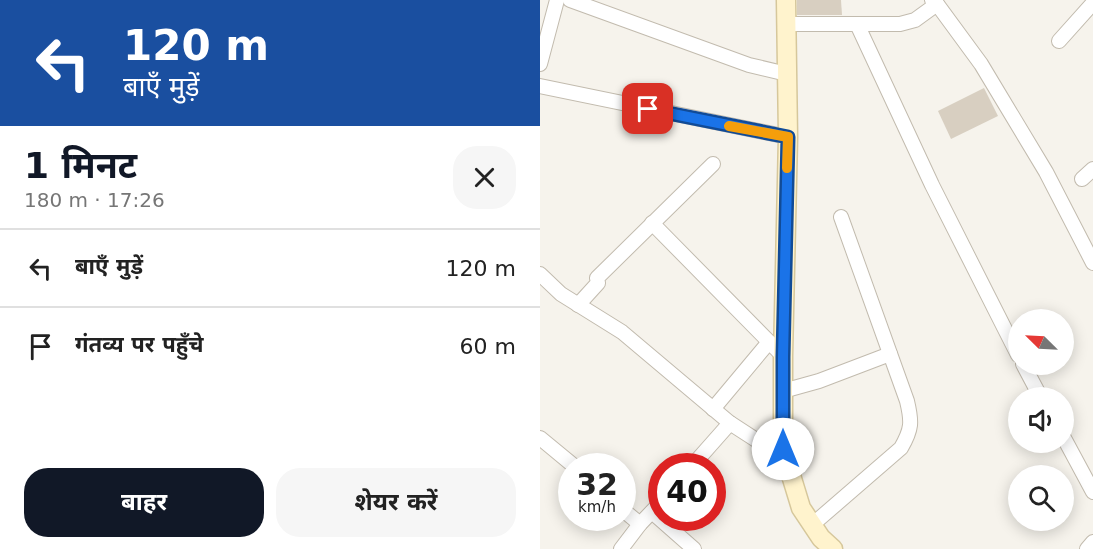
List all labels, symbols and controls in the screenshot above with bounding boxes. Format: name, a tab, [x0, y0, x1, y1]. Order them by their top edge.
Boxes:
text: 120 m	[123, 21, 269, 70]
icon: left	[24, 24, 102, 102]
text: बाएँ मुड़ें	[123, 71, 200, 102]
pin	[622, 83, 673, 134]
icon: arrive	[631, 92, 664, 125]
text: 1 मिनट	[24, 145, 137, 186]
button: close	[453, 146, 516, 209]
text: 180 m · 17:26	[24, 188, 165, 212]
icon: left	[24, 252, 57, 285]
text: बाएँ मुड़ें	[75, 254, 143, 279]
text: 120 m	[446, 256, 516, 281]
north arrow	[1008, 309, 1074, 375]
map controls	[1008, 309, 1074, 531]
icon: arrive	[24, 330, 57, 363]
text: गंतव्य पर पहुँचे	[75, 332, 203, 357]
text: 60 m	[460, 334, 516, 359]
button: sound	[1008, 387, 1074, 453]
position arrow	[751, 417, 815, 481]
speed limit sign: 40	[648, 453, 726, 531]
button: search	[1008, 465, 1074, 531]
text: 32	[576, 467, 618, 502]
button: बाहर	[24, 468, 264, 537]
button: शेयर करें	[276, 468, 516, 537]
text: km/h	[578, 498, 616, 516]

